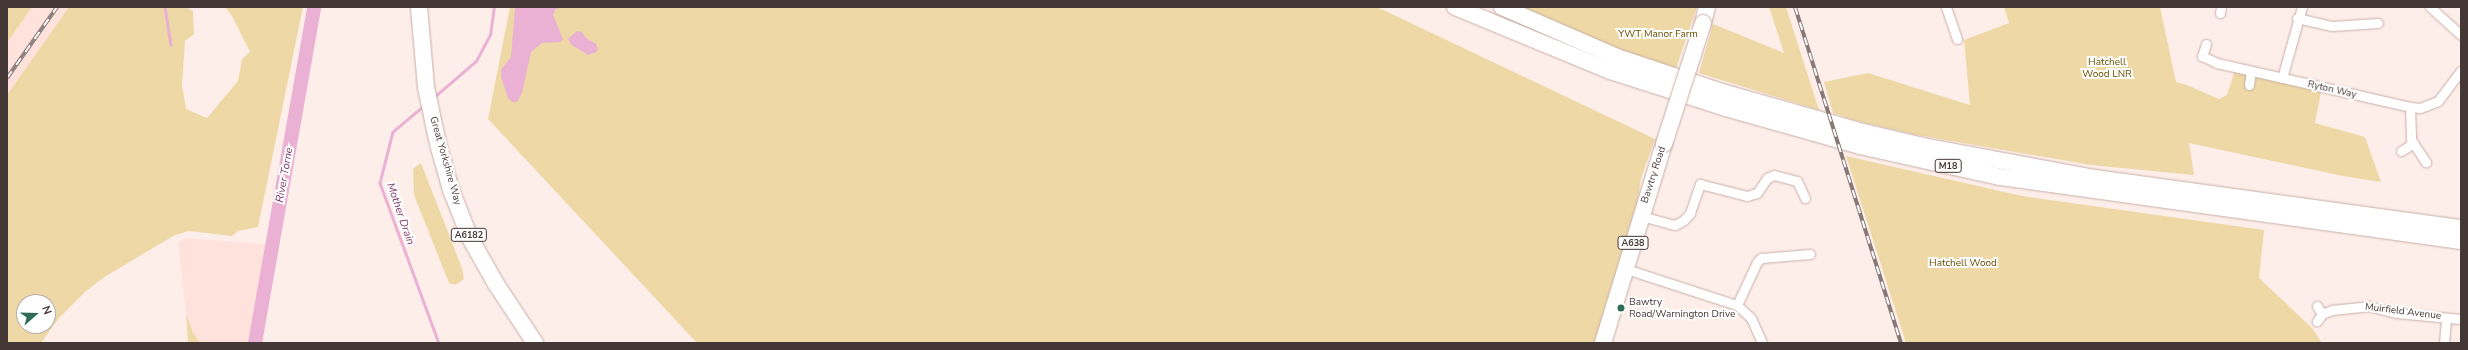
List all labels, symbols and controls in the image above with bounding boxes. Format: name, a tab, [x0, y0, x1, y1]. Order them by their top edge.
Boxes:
park label: YWT Manor Farm	[1618, 29, 1698, 41]
park label: Hatchell Wood LNR	[2082, 56, 2132, 80]
street label: Ryton Way	[2306, 79, 2358, 101]
street label: Great Yorkshire Way	[427, 115, 463, 207]
street label: Bawtry Road	[1639, 145, 1669, 205]
water label: River Torne	[274, 146, 296, 204]
road number: M18	[1934, 159, 1962, 173]
water label: Mother Drain	[383, 181, 417, 247]
road number: A6182	[450, 228, 488, 242]
road number: A638	[1617, 236, 1649, 250]
park label: Hatchell Wood	[1929, 258, 1997, 270]
north arrow	[16, 294, 56, 334]
place label: Bawtry Road/Warnington Drive	[1629, 296, 1735, 320]
street label: Muirfield Avenue	[2364, 301, 2442, 323]
marker: Bawtry Road/Warnington Drive	[1616, 303, 1626, 313]
text: N	[38, 304, 55, 316]

